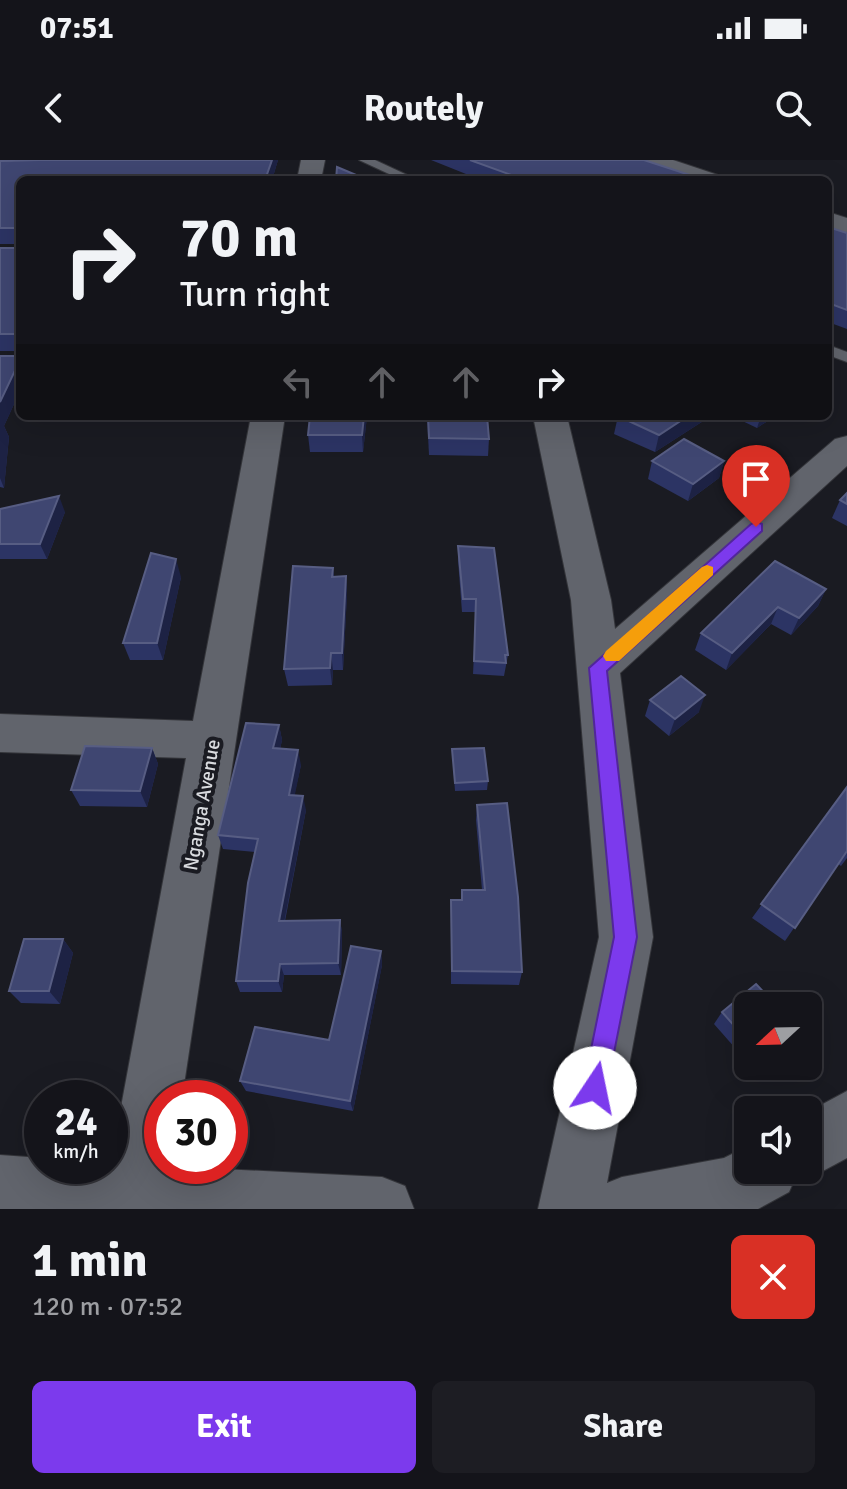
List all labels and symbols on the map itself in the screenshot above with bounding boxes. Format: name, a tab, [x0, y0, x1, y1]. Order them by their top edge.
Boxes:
pin	[722, 445, 790, 527]
street label: Nganga Avenue	[178, 737, 226, 873]
north arrow	[734, 992, 822, 1080]
position arrow	[553, 1046, 637, 1130]
speed limit sign: 30	[144, 1080, 248, 1184]

